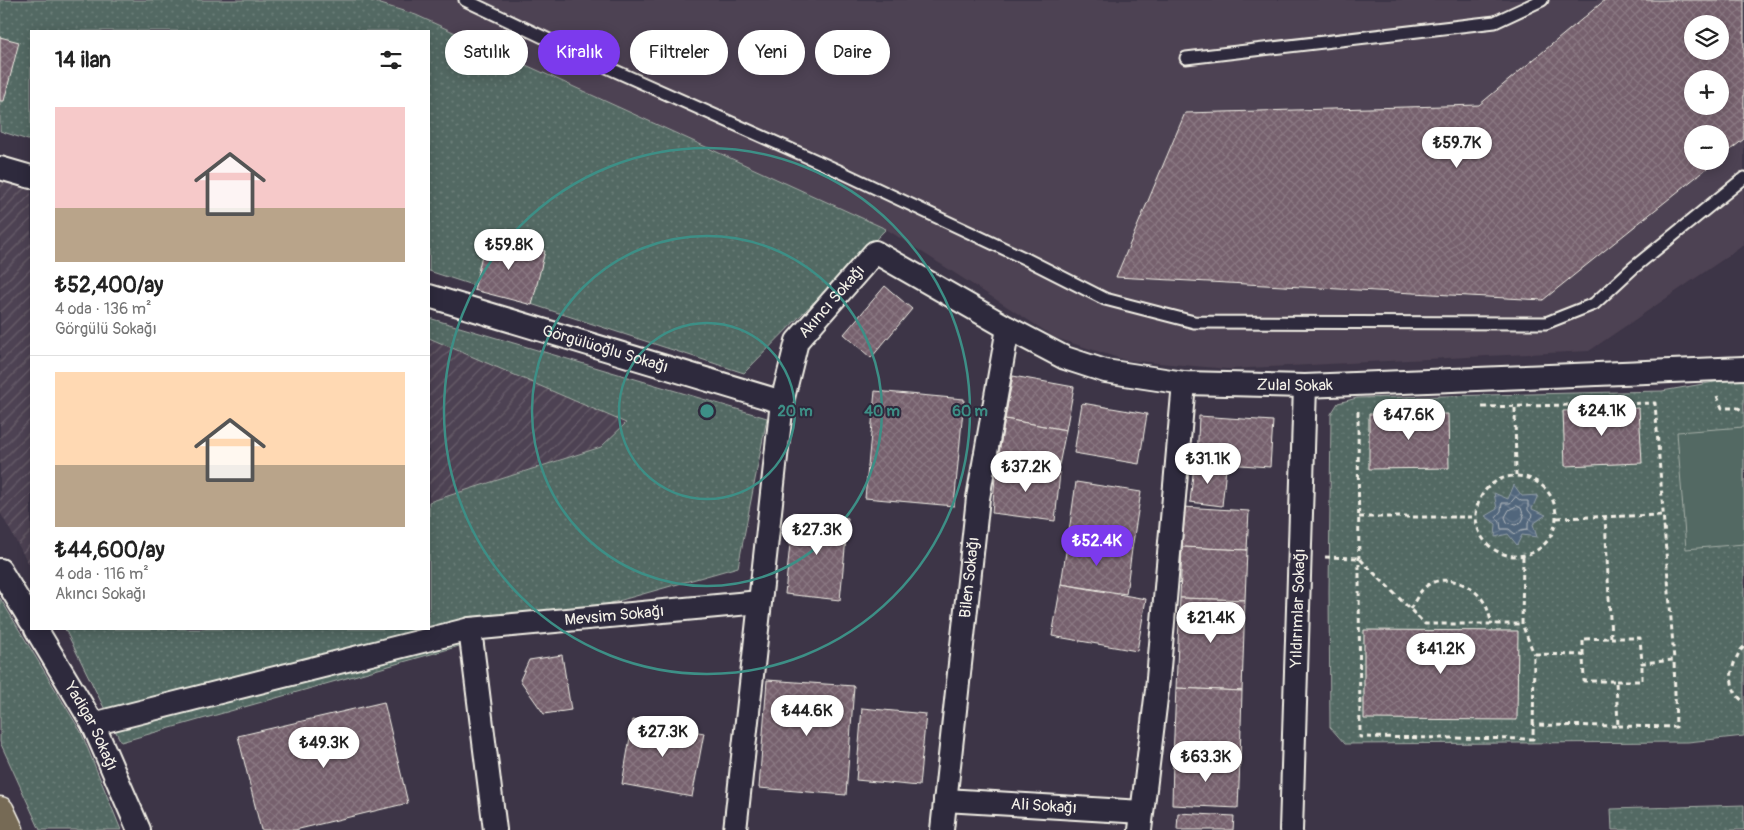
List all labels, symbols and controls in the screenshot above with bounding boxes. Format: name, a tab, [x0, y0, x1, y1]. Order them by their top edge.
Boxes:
map controls	[1684, 15, 1729, 170]
button: layers	[1684, 15, 1729, 60]
chip: Satılık	[445, 30, 528, 75]
chip: Kiralık	[538, 30, 620, 75]
chip: Filtreler	[630, 30, 728, 75]
chip: Yeni	[738, 30, 805, 75]
chip: Daire	[815, 30, 890, 75]
icon: filters	[377, 46, 405, 74]
text: 14 ilan	[55, 47, 111, 74]
button: +	[1684, 70, 1729, 115]
button: −	[1684, 125, 1729, 170]
pin: ₺59.7K	[1416, 126, 1498, 169]
text: ₺59.7K	[1433, 133, 1481, 153]
icon: home	[185, 139, 275, 229]
pin: ₺59.8K	[468, 228, 550, 271]
text: ₺59.8K	[485, 235, 533, 255]
street label: Akıncı Sokağı	[794, 261, 869, 342]
text: ₺52,400/ay	[55, 272, 163, 299]
text: 4 oda · 136 m²	[55, 299, 151, 319]
text: Görgülü Sokağı	[55, 319, 157, 339]
street label: Görgülüoğlu Sokağı	[540, 321, 671, 377]
street label: Zulal Sokak	[1256, 375, 1334, 396]
pin: ₺24.1K	[1561, 394, 1643, 437]
pin: ₺47.6K	[1368, 398, 1450, 441]
text: ₺24.1K	[1578, 401, 1626, 421]
centre of rings	[698, 402, 716, 420]
text: 20 m	[777, 402, 813, 421]
text: 40 m	[864, 402, 900, 421]
text: 60 m	[952, 402, 988, 421]
icon: home	[185, 405, 275, 495]
text: ₺47.6K	[1384, 405, 1434, 425]
pin: ₺31.1K	[1167, 442, 1249, 485]
text: ₺31.1K	[1186, 449, 1230, 469]
pin: ₺37.2K	[985, 450, 1067, 493]
text: ₺37.2K	[1001, 457, 1051, 477]
pin: ₺27.3K	[776, 514, 858, 556]
text: ₺27.3K	[792, 520, 842, 540]
pin: ₺52.4K	[1056, 524, 1138, 567]
text: ₺52.4K	[1072, 531, 1122, 551]
street label: Bilen Sokağı	[955, 536, 984, 619]
text: ₺44,600/ay	[55, 537, 164, 564]
street label: Yıldırımlar Sokağı	[1286, 548, 1310, 669]
text: 4 oda · 116 m²	[55, 564, 149, 584]
text: Akıncı Sokağı	[55, 584, 146, 604]
street label: Mevsim Sokağı	[564, 601, 665, 630]
pin: ₺21.4K	[1170, 602, 1252, 644]
text: ₺21.4K	[1187, 608, 1235, 628]
pin: ₺41.2K	[1400, 632, 1482, 675]
text: ₺41.2K	[1417, 639, 1465, 659]
street label: Yadigar Sokağı	[60, 677, 122, 774]
pin: ₺44.6K	[766, 694, 848, 737]
text: ₺44.6K	[782, 701, 832, 721]
pin: ₺27.3K	[622, 716, 704, 758]
text: ₺27.3K	[638, 722, 688, 742]
pin: ₺49.3K	[283, 726, 365, 769]
text: ₺49.3K	[299, 733, 349, 753]
pin: ₺63.3K	[1165, 740, 1247, 783]
text: ₺63.3K	[1181, 747, 1231, 767]
street label: Ali Sokağı	[1010, 794, 1077, 818]

